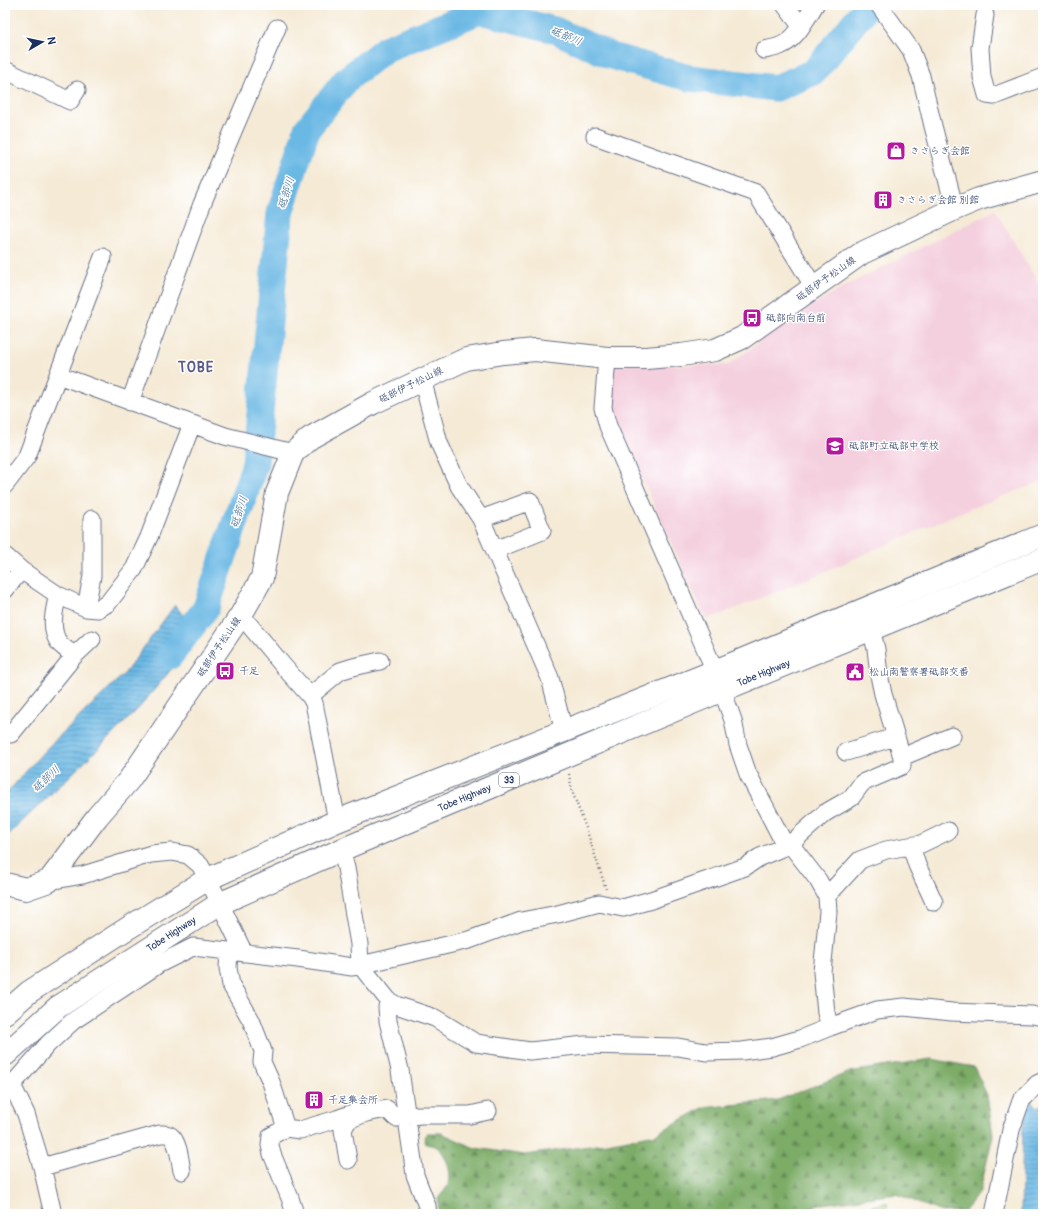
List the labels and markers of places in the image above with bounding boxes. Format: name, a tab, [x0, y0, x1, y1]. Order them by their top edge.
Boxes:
shop icon: きさらぎ会館	[885, 140, 907, 162]
place label: きさらぎ会館	[910, 145, 970, 157]
building icon: きさらぎ会館 別館	[872, 189, 894, 211]
place label: きさらぎ会館 別館	[897, 194, 979, 206]
bus stop icon: 砥部向南台前	[741, 307, 763, 329]
place label: 砥部向南台前	[766, 312, 826, 324]
school or university icon: 砥部町立砥部中学校	[824, 435, 846, 457]
place label: 砥部町立砥部中学校	[849, 440, 939, 452]
bus stop icon: 千足	[214, 660, 236, 682]
public building icon: 松山南警察署砥部交番	[844, 661, 866, 683]
place label: 千足	[239, 665, 259, 677]
place label: 松山南警察署砥部交番	[869, 666, 969, 678]
building icon: 千足集会所	[303, 1089, 325, 1111]
place label: 千足集会所	[328, 1094, 378, 1106]

